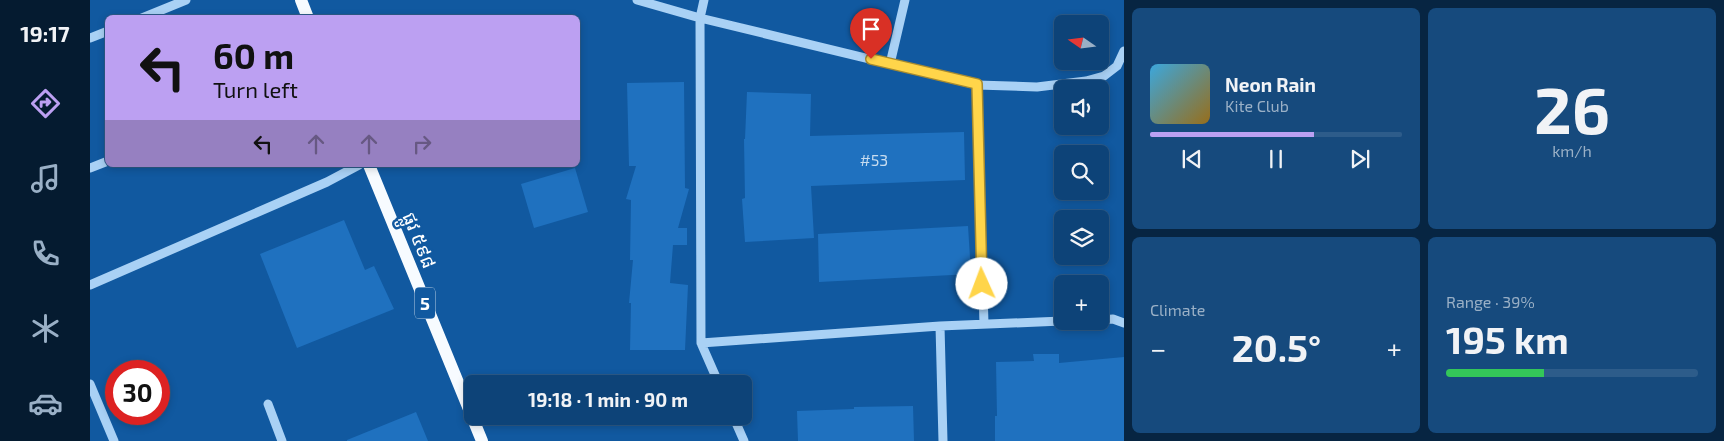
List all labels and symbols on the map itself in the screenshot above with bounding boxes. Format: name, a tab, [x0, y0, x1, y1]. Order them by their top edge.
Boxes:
pin	[850, 8, 892, 59]
north arrow	[1054, 15, 1109, 70]
house number: #53	[860, 150, 888, 169]
street label: ផ្លូវ ៥៩៨	[392, 208, 442, 274]
position arrow	[955, 257, 1007, 309]
road number: 5	[415, 288, 435, 318]
speed limit sign: 30	[105, 360, 170, 425]

